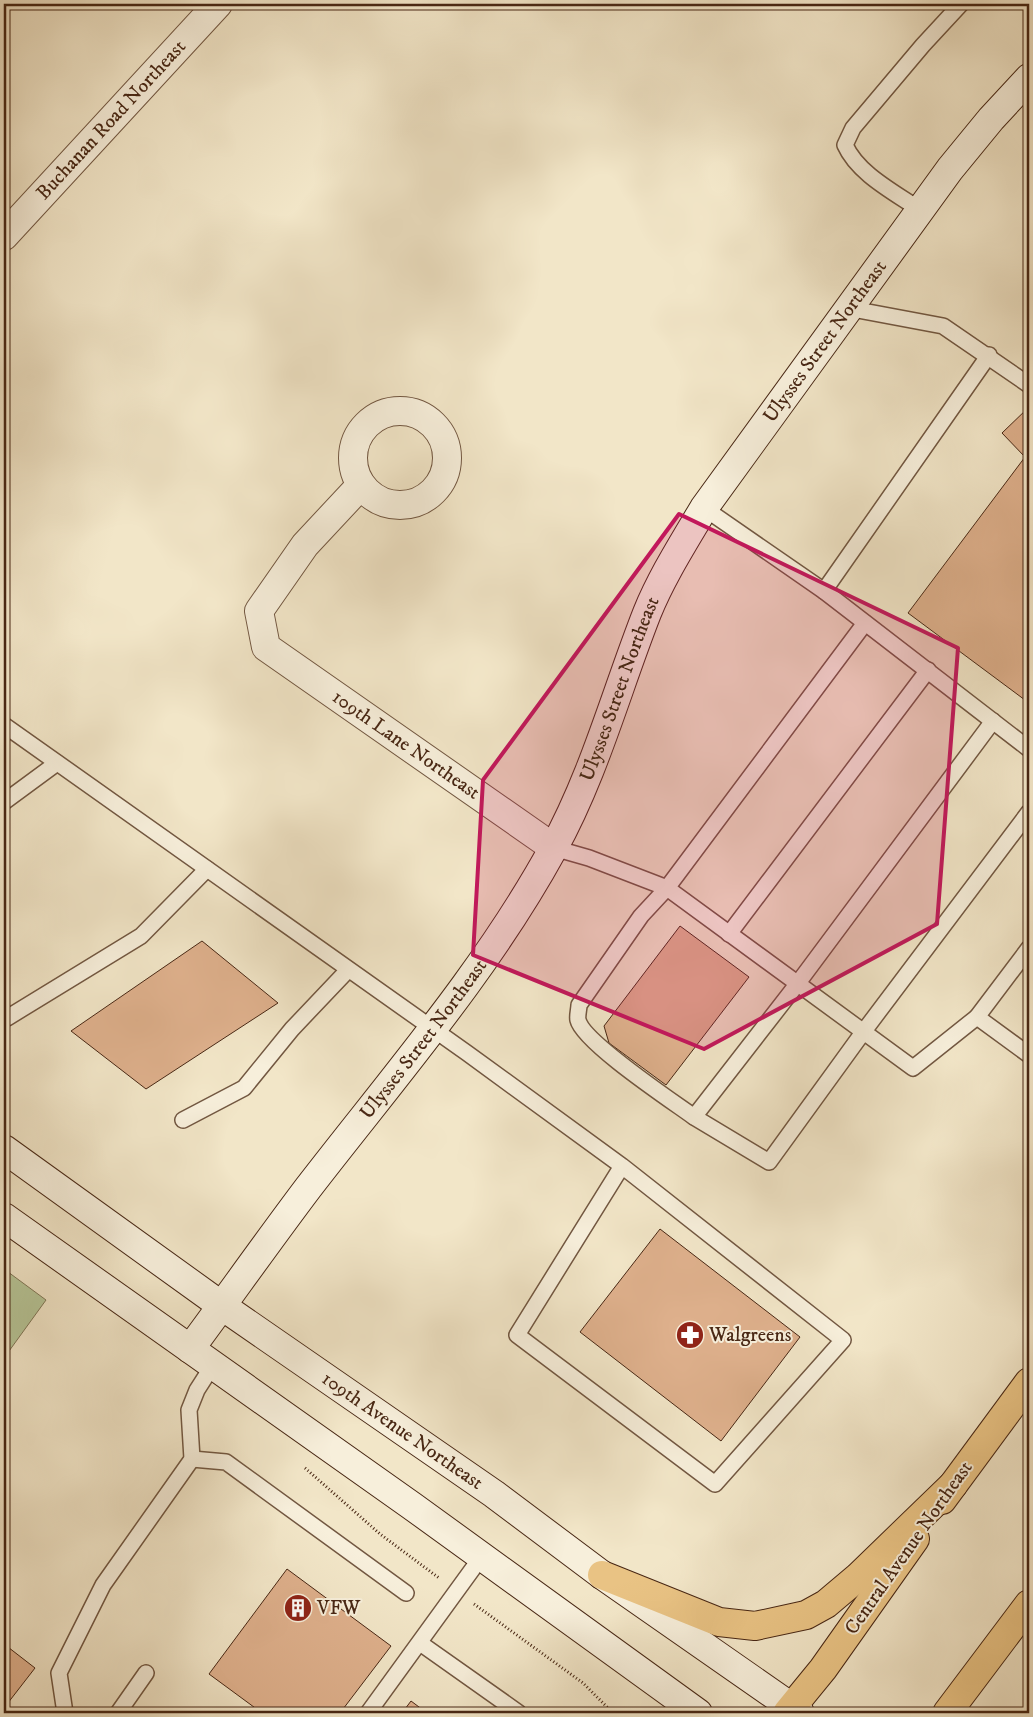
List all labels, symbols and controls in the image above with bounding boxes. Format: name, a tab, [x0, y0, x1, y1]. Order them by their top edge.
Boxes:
street label: Buchanan Road Northeast	[31, 34, 191, 205]
street label: Ulysses Street Northeast	[757, 255, 892, 428]
street label: Ulysses Street Northeast	[574, 592, 665, 785]
street label: 109th Lane Northeast	[327, 684, 485, 805]
street label: Ulysses Street Northeast	[354, 954, 493, 1124]
pharmacy icon: Walgreens	[675, 1320, 705, 1350]
place label: Walgreens	[708, 1323, 792, 1348]
street label: 109th Avenue Northeast	[317, 1366, 488, 1495]
street label: Central Avenue Northeast	[840, 1456, 978, 1640]
building icon: VFW	[283, 1593, 313, 1623]
place label: VFW	[316, 1596, 361, 1621]

